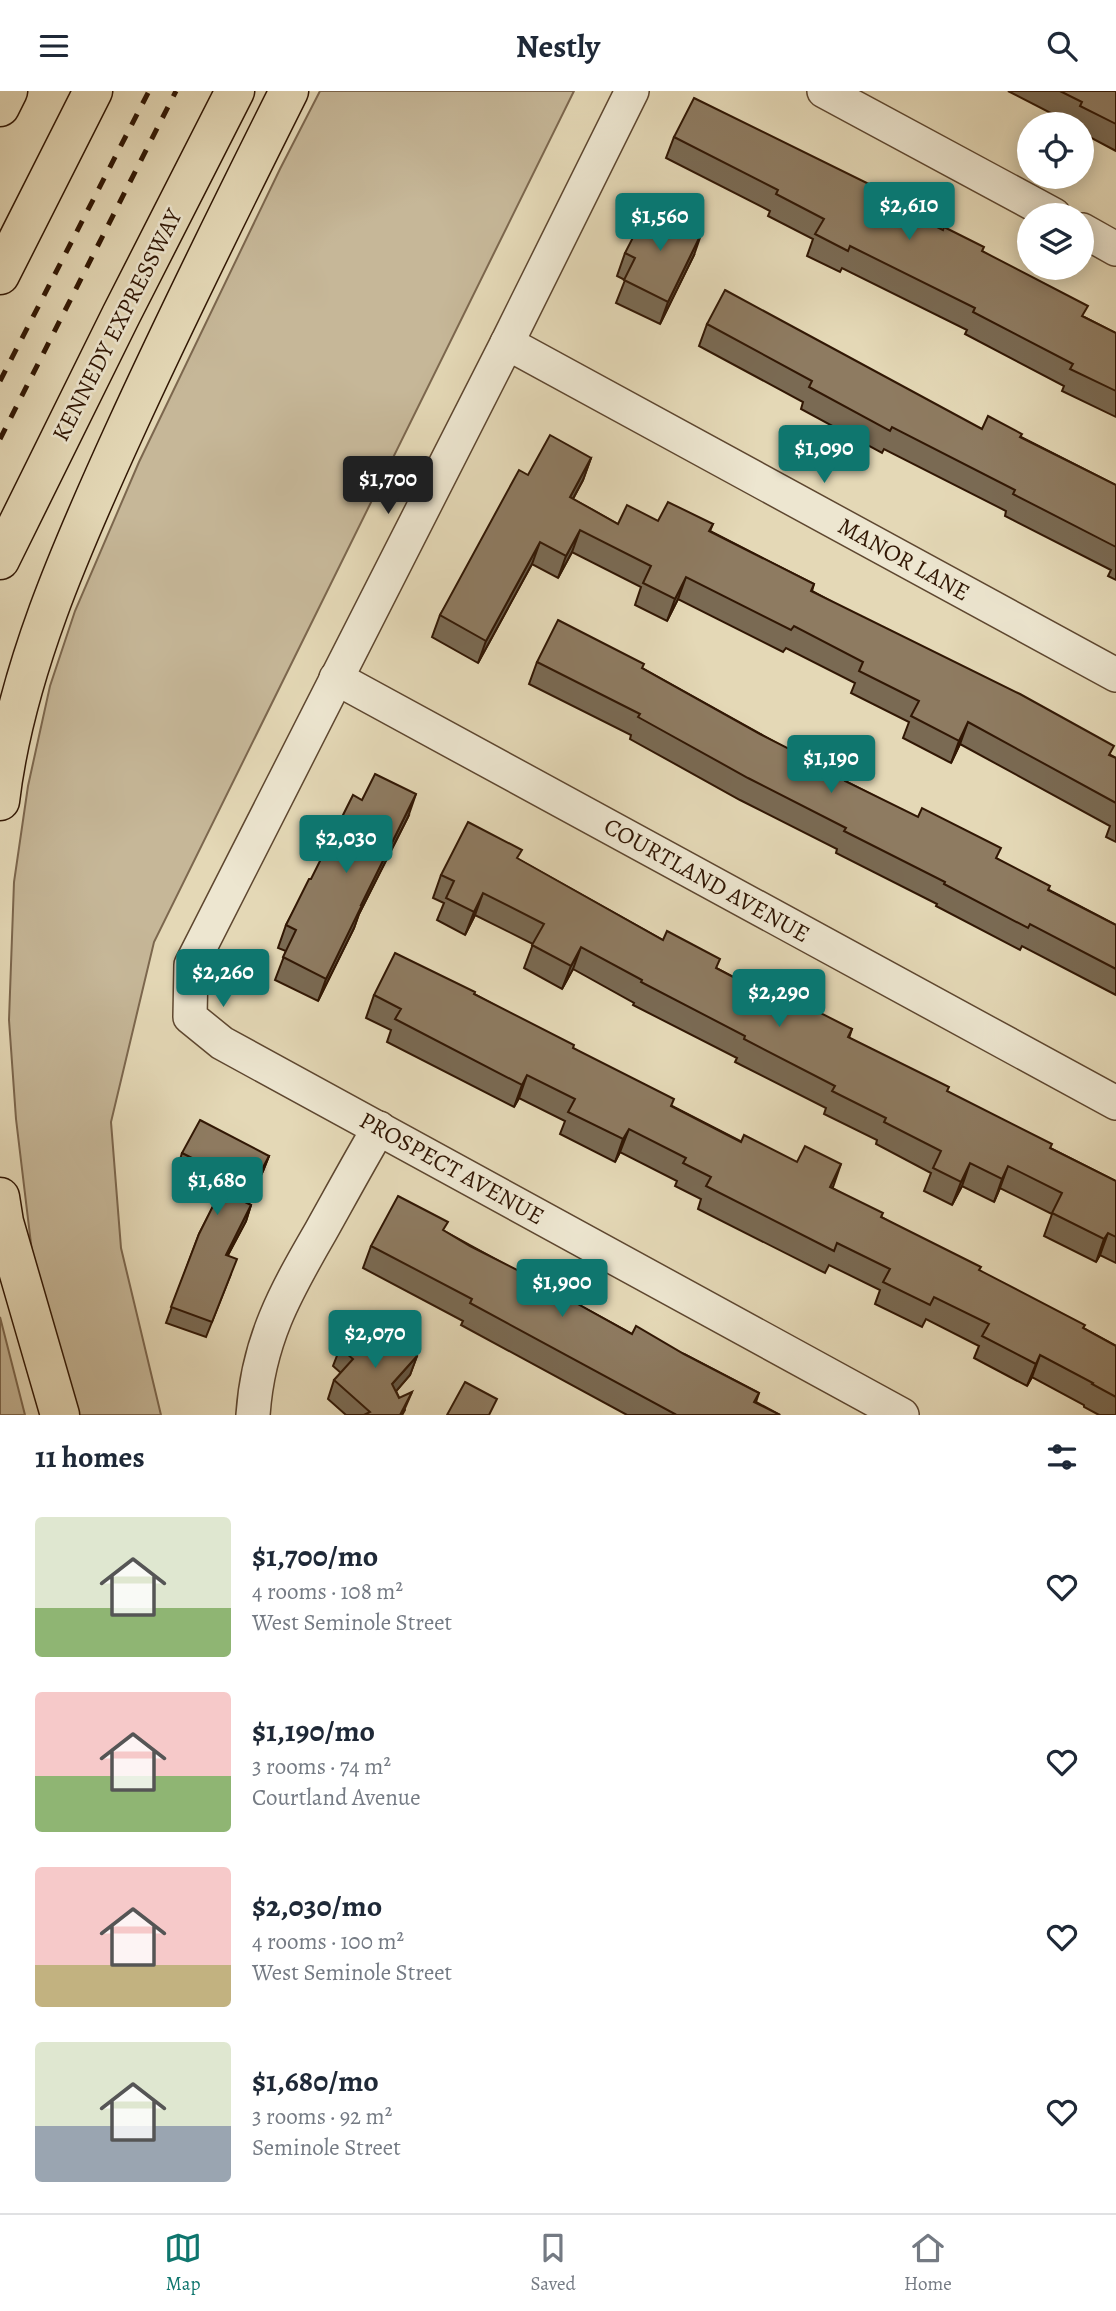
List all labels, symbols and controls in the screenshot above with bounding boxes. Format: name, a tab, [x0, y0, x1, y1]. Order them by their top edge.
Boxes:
text: Nestly	[516, 24, 600, 68]
icon: menu	[35, 27, 73, 65]
icon: search	[1043, 27, 1081, 65]
map controls	[1017, 112, 1094, 280]
button: locate	[1017, 112, 1094, 189]
pin: $2,610	[852, 183, 966, 242]
text: $2,610	[880, 189, 938, 220]
pin: $1,560	[603, 193, 717, 253]
text: $1,560	[631, 200, 689, 231]
street label: KENNEDY EXPRESSWAY	[44, 202, 190, 447]
button: layers	[1017, 203, 1094, 280]
pin: $1,090	[767, 425, 881, 485]
text: $1,090	[795, 432, 853, 463]
pin: $1,700	[331, 457, 445, 516]
text: $1,700	[359, 463, 417, 494]
street label: MANOR LANE	[832, 510, 976, 608]
pin: $1,190	[774, 735, 888, 795]
text: $1,190	[803, 742, 859, 773]
street label: COURTLAND AVENUE	[598, 810, 816, 950]
pin: $2,030	[289, 815, 403, 875]
text: $2,030	[315, 822, 377, 853]
pin: $2,260	[166, 949, 280, 1009]
text: $2,260	[192, 956, 254, 987]
pin: $2,290	[722, 969, 836, 1029]
text: $2,290	[748, 976, 810, 1007]
street label: PROSPECT AVENUE	[354, 1104, 550, 1232]
pin: $1,680	[160, 1157, 274, 1217]
text: $1,680	[188, 1164, 246, 1195]
pin: $1,900	[505, 1259, 619, 1319]
text: $1,900	[533, 1266, 591, 1297]
pin: $2,070	[318, 1311, 432, 1370]
text: $2,070	[345, 1317, 405, 1348]
text: 11 homes	[35, 1437, 145, 1477]
icon: filters	[1043, 1438, 1081, 1476]
text: $1,700/mo	[252, 1536, 378, 1576]
icon: home	[91, 1545, 175, 1629]
icon: heart	[1043, 1568, 1081, 1606]
text: 4 rooms · 108 m²	[252, 1576, 403, 1607]
text: West Seminole Street	[252, 1607, 452, 1638]
text: $1,190/mo	[252, 1711, 375, 1751]
icon: home	[91, 1720, 175, 1804]
icon: heart	[1043, 1743, 1081, 1781]
text: 3 rooms · 74 m²	[252, 1751, 391, 1782]
text: Courtland Avenue	[252, 1782, 421, 1813]
text: $2,030/mo	[252, 1886, 382, 1926]
icon: home	[91, 1895, 175, 1979]
icon: heart	[1043, 1918, 1081, 1956]
text: 4 rooms · 100 m²	[252, 1926, 404, 1957]
text: West Seminole Street	[252, 1957, 452, 1988]
text: $1,680/mo	[252, 2061, 379, 2101]
icon: home	[91, 2070, 175, 2154]
icon: heart	[1043, 2093, 1081, 2131]
text: 3 rooms · 92 m²	[252, 2101, 392, 2132]
text: Seminole Street	[252, 2132, 401, 2163]
tab: Map	[164, 2229, 202, 2297]
tab: Saved	[531, 2229, 576, 2297]
tab: Home	[904, 2229, 952, 2297]

